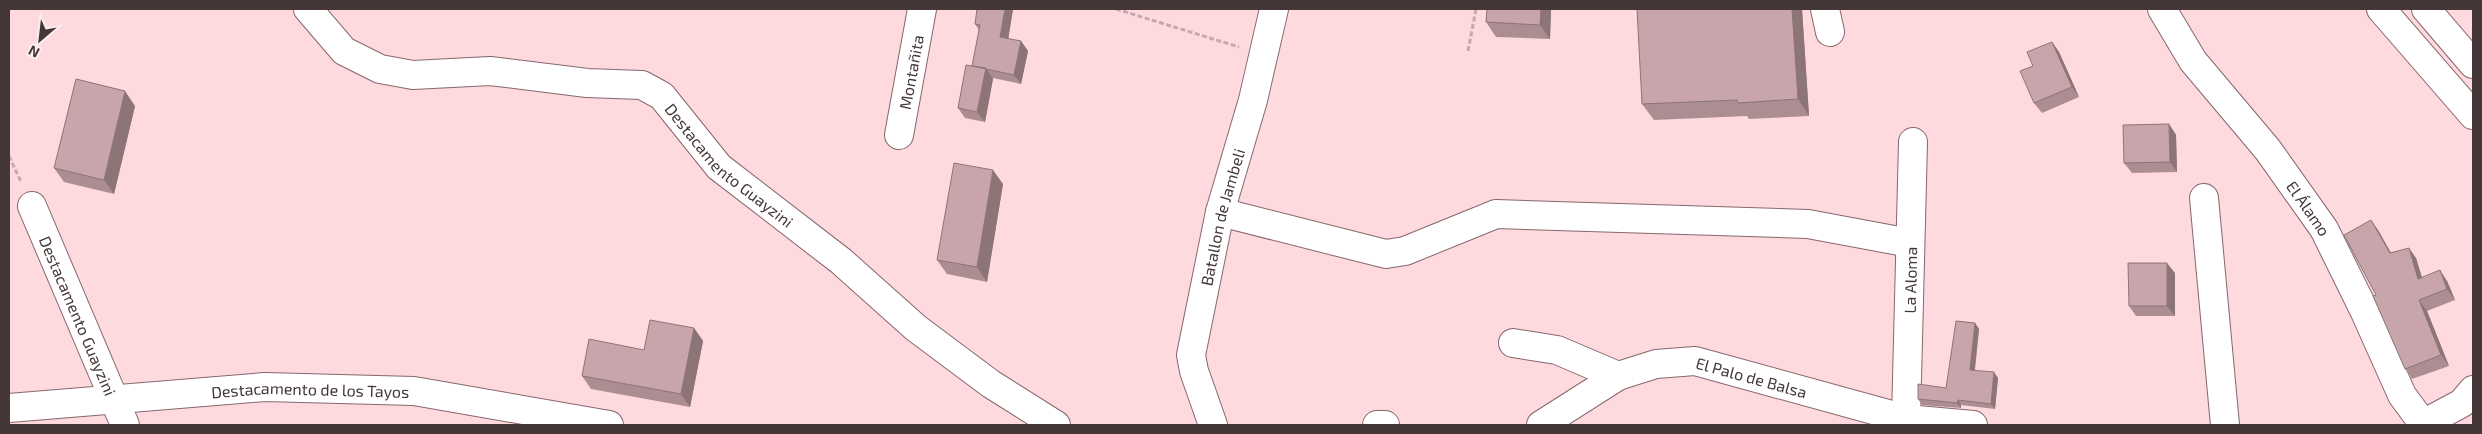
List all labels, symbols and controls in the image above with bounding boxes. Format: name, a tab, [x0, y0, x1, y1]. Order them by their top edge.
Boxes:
north arrow	[15, 15, 65, 65]
street label: Montañita	[894, 33, 927, 111]
text: N	[25, 42, 42, 62]
street label: Destacamento Guayzini	[662, 99, 798, 231]
street label: Batallon de Jambeli	[1196, 146, 1248, 287]
street label: El Álamo	[2283, 177, 2335, 238]
street label: Destacamento Guayzini	[36, 233, 121, 398]
street label: La Aloma	[1899, 246, 1920, 314]
street label: El Palo de Balsa	[1694, 352, 1809, 401]
street label: Destacamento de los Tayos	[210, 377, 410, 401]

